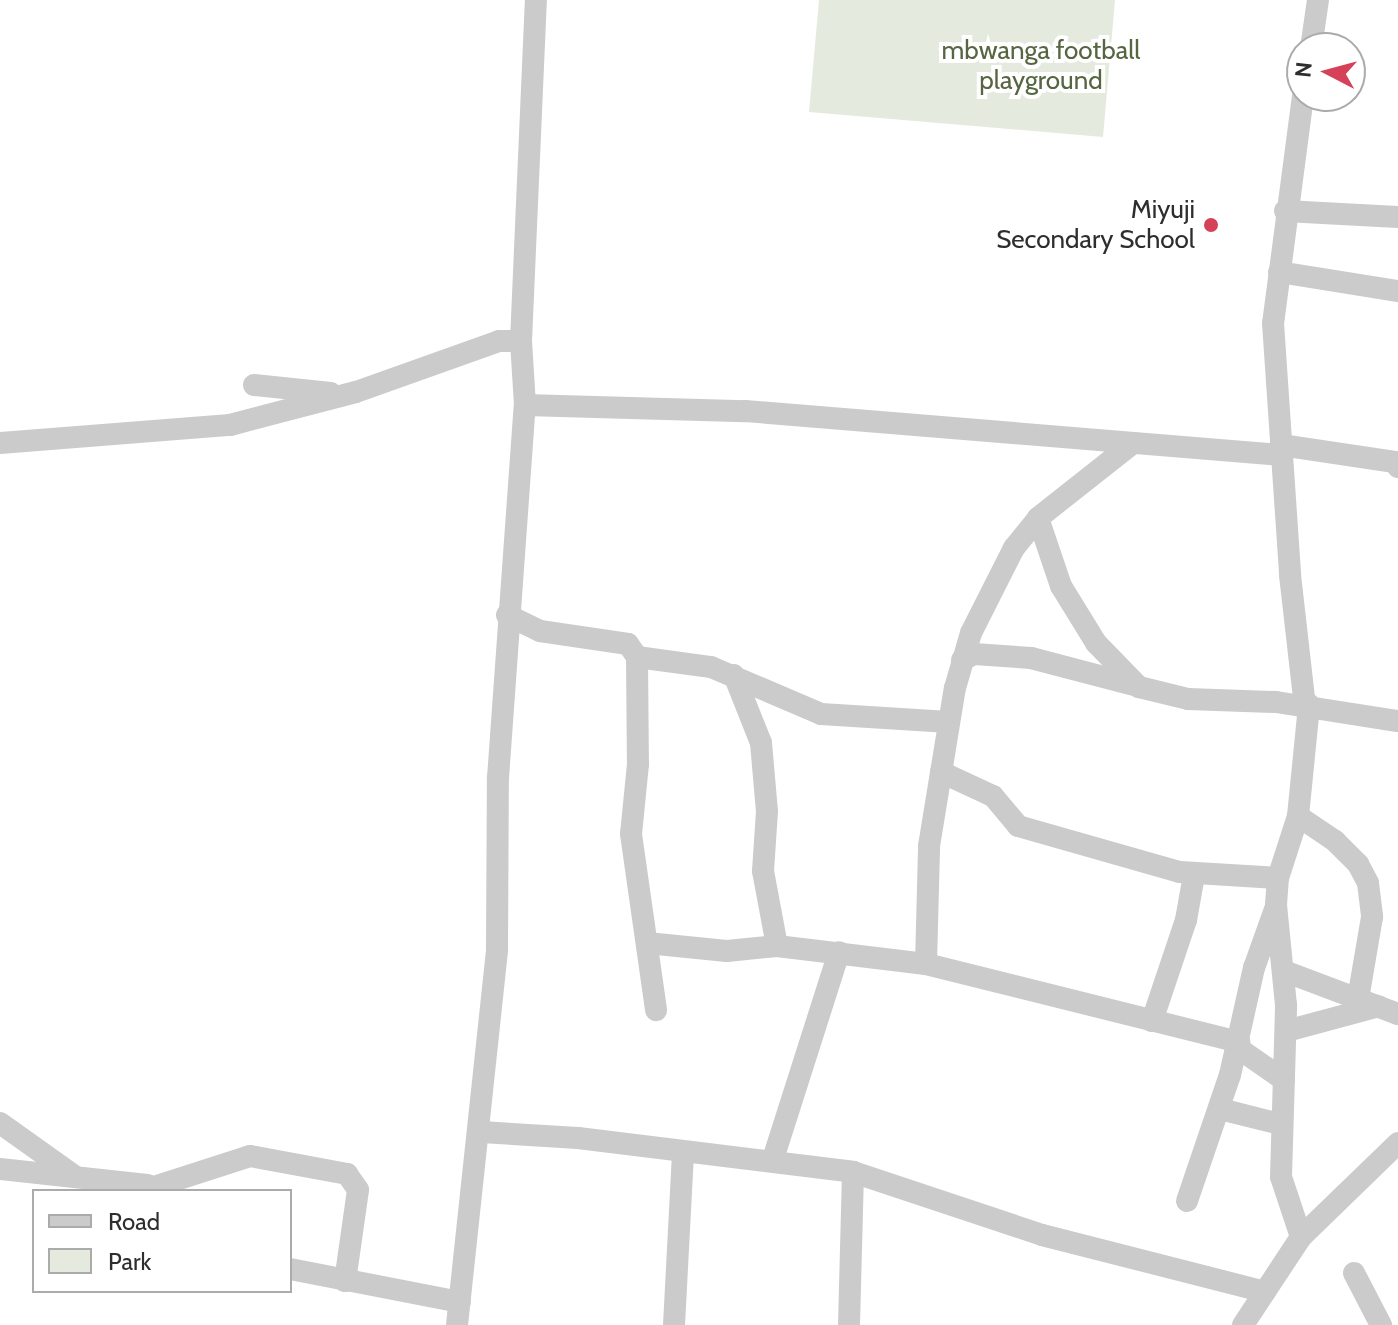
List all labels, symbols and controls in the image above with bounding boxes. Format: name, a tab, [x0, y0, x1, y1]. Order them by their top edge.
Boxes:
north arrow	[1286, 32, 1366, 112]
park label: mbwanga football playground	[942, 35, 1140, 96]
text: N	[1289, 60, 1318, 79]
place label: Miyuji Secondary School	[996, 194, 1195, 256]
marker: Miyuji Secondary School	[1202, 216, 1220, 234]
legend	[32, 1189, 292, 1293]
text: Road	[108, 1207, 160, 1236]
text: Park	[108, 1247, 151, 1276]

